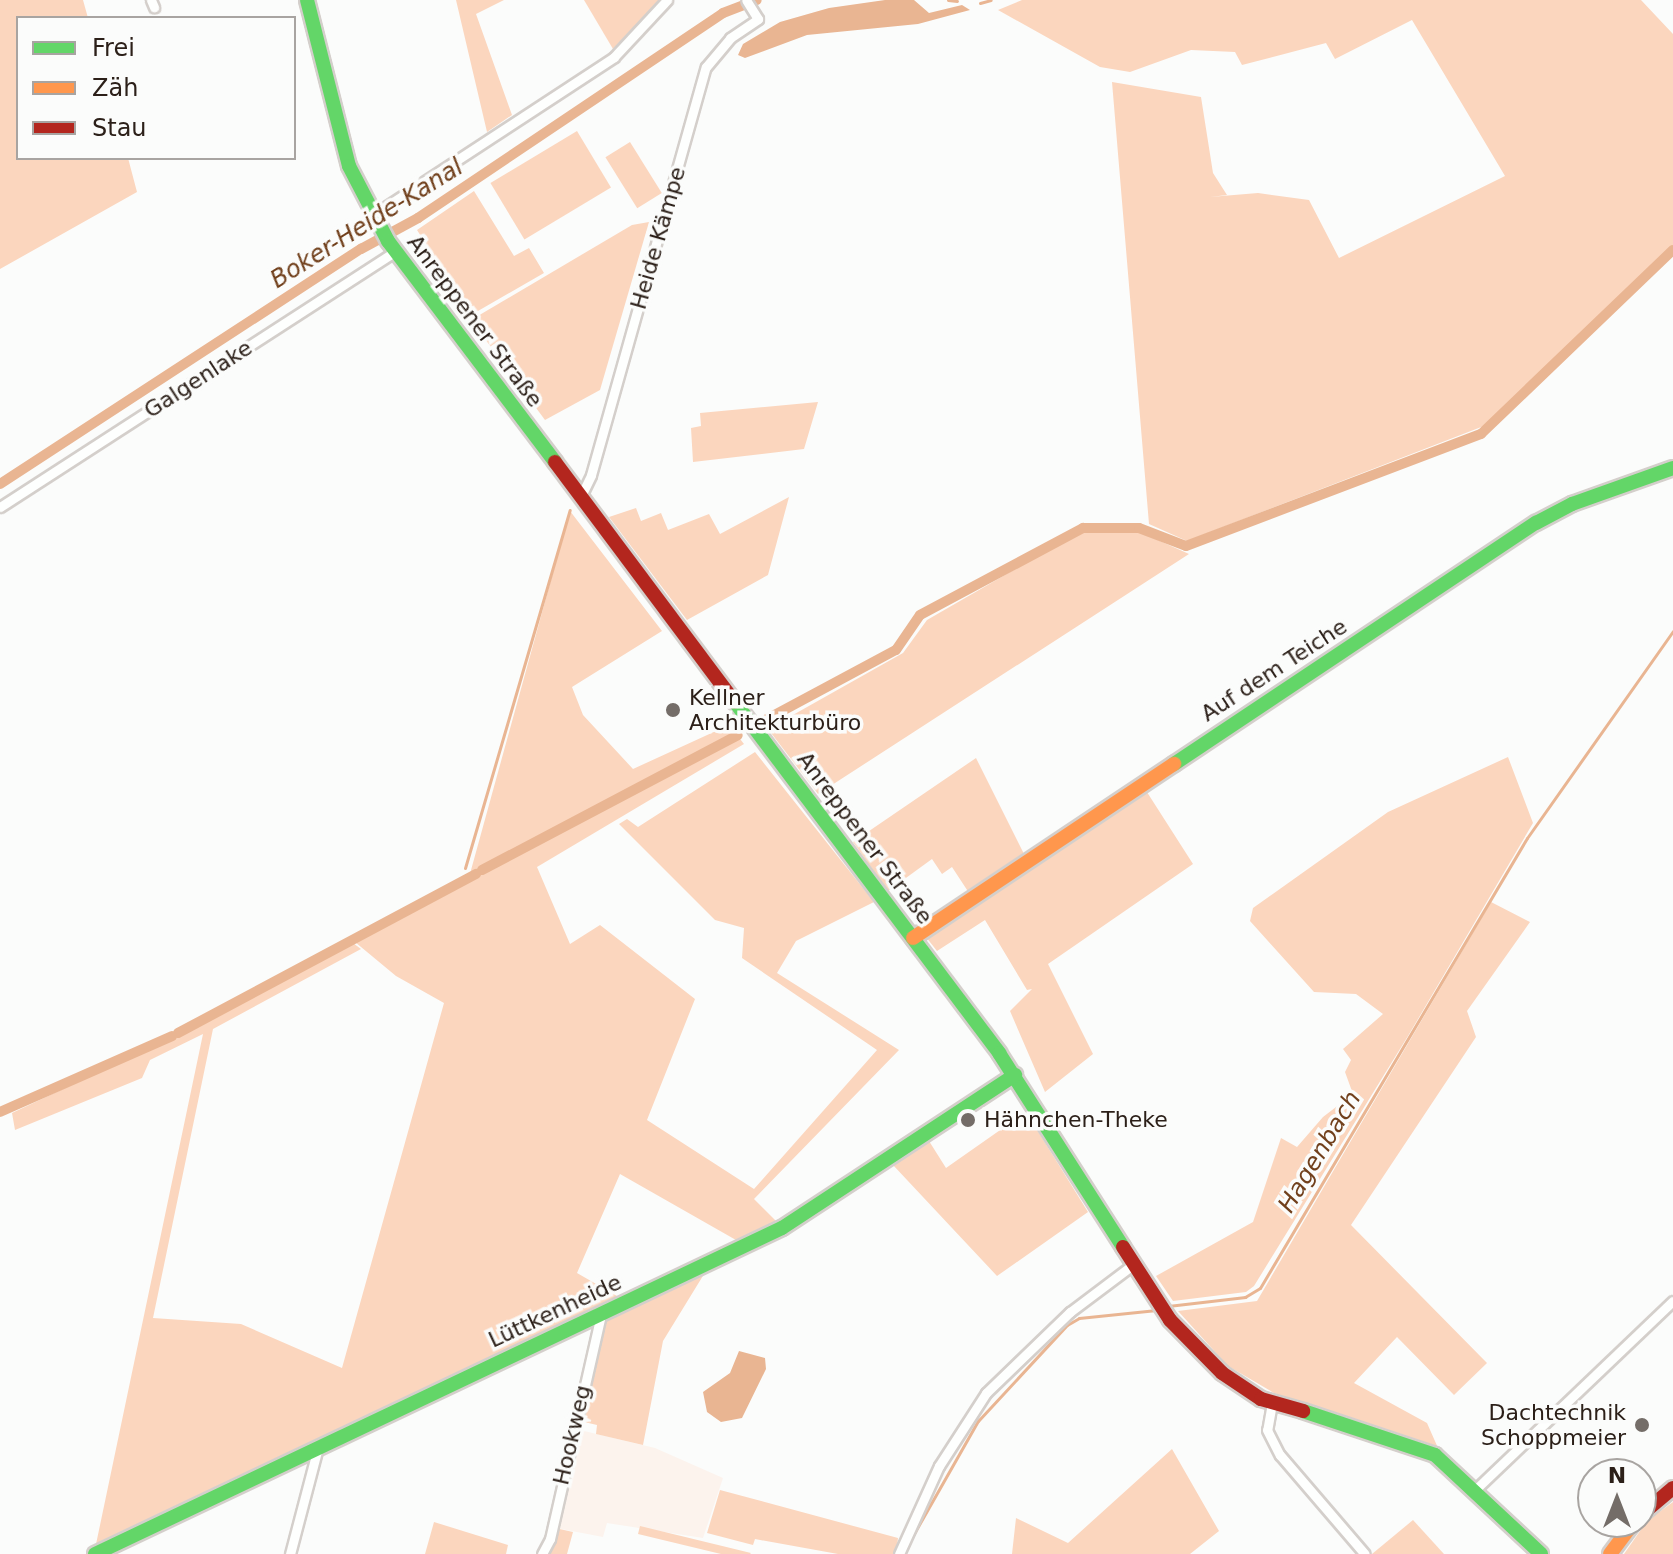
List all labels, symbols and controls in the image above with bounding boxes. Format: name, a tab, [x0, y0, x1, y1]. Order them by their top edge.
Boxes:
legend	[16, 16, 296, 160]
text: Frei	[92, 34, 135, 62]
text: Zäh	[92, 74, 138, 102]
text: Stau	[92, 114, 147, 142]
water label: Boker-Heide-Kanal	[266, 153, 468, 295]
street label: Heide Kämpe	[625, 164, 691, 312]
street label: Anreppener Straße	[402, 230, 548, 412]
street label: Galgenlake	[139, 334, 257, 424]
street label: Auf dem Teiche	[1196, 613, 1352, 727]
place label: Kellner Architekturbüro	[689, 684, 861, 736]
marker: Kellner Architekturbüro	[664, 701, 682, 719]
street label: Anreppener Straße	[792, 747, 938, 929]
water label: Hagenbach	[1273, 1086, 1367, 1218]
place label: Hähnchen-Theke	[984, 1107, 1168, 1133]
marker: Hähnchen-Theke	[959, 1111, 977, 1129]
street label: Lüttkenheide	[484, 1269, 626, 1353]
street label: Hookweg	[548, 1382, 596, 1488]
place label: Dachtechnik Schoppmeier	[1481, 1399, 1626, 1450]
marker: Dachtechnik Schoppmeier	[1633, 1416, 1651, 1434]
north arrow	[1577, 1458, 1657, 1538]
text: N	[1608, 1463, 1626, 1488]

